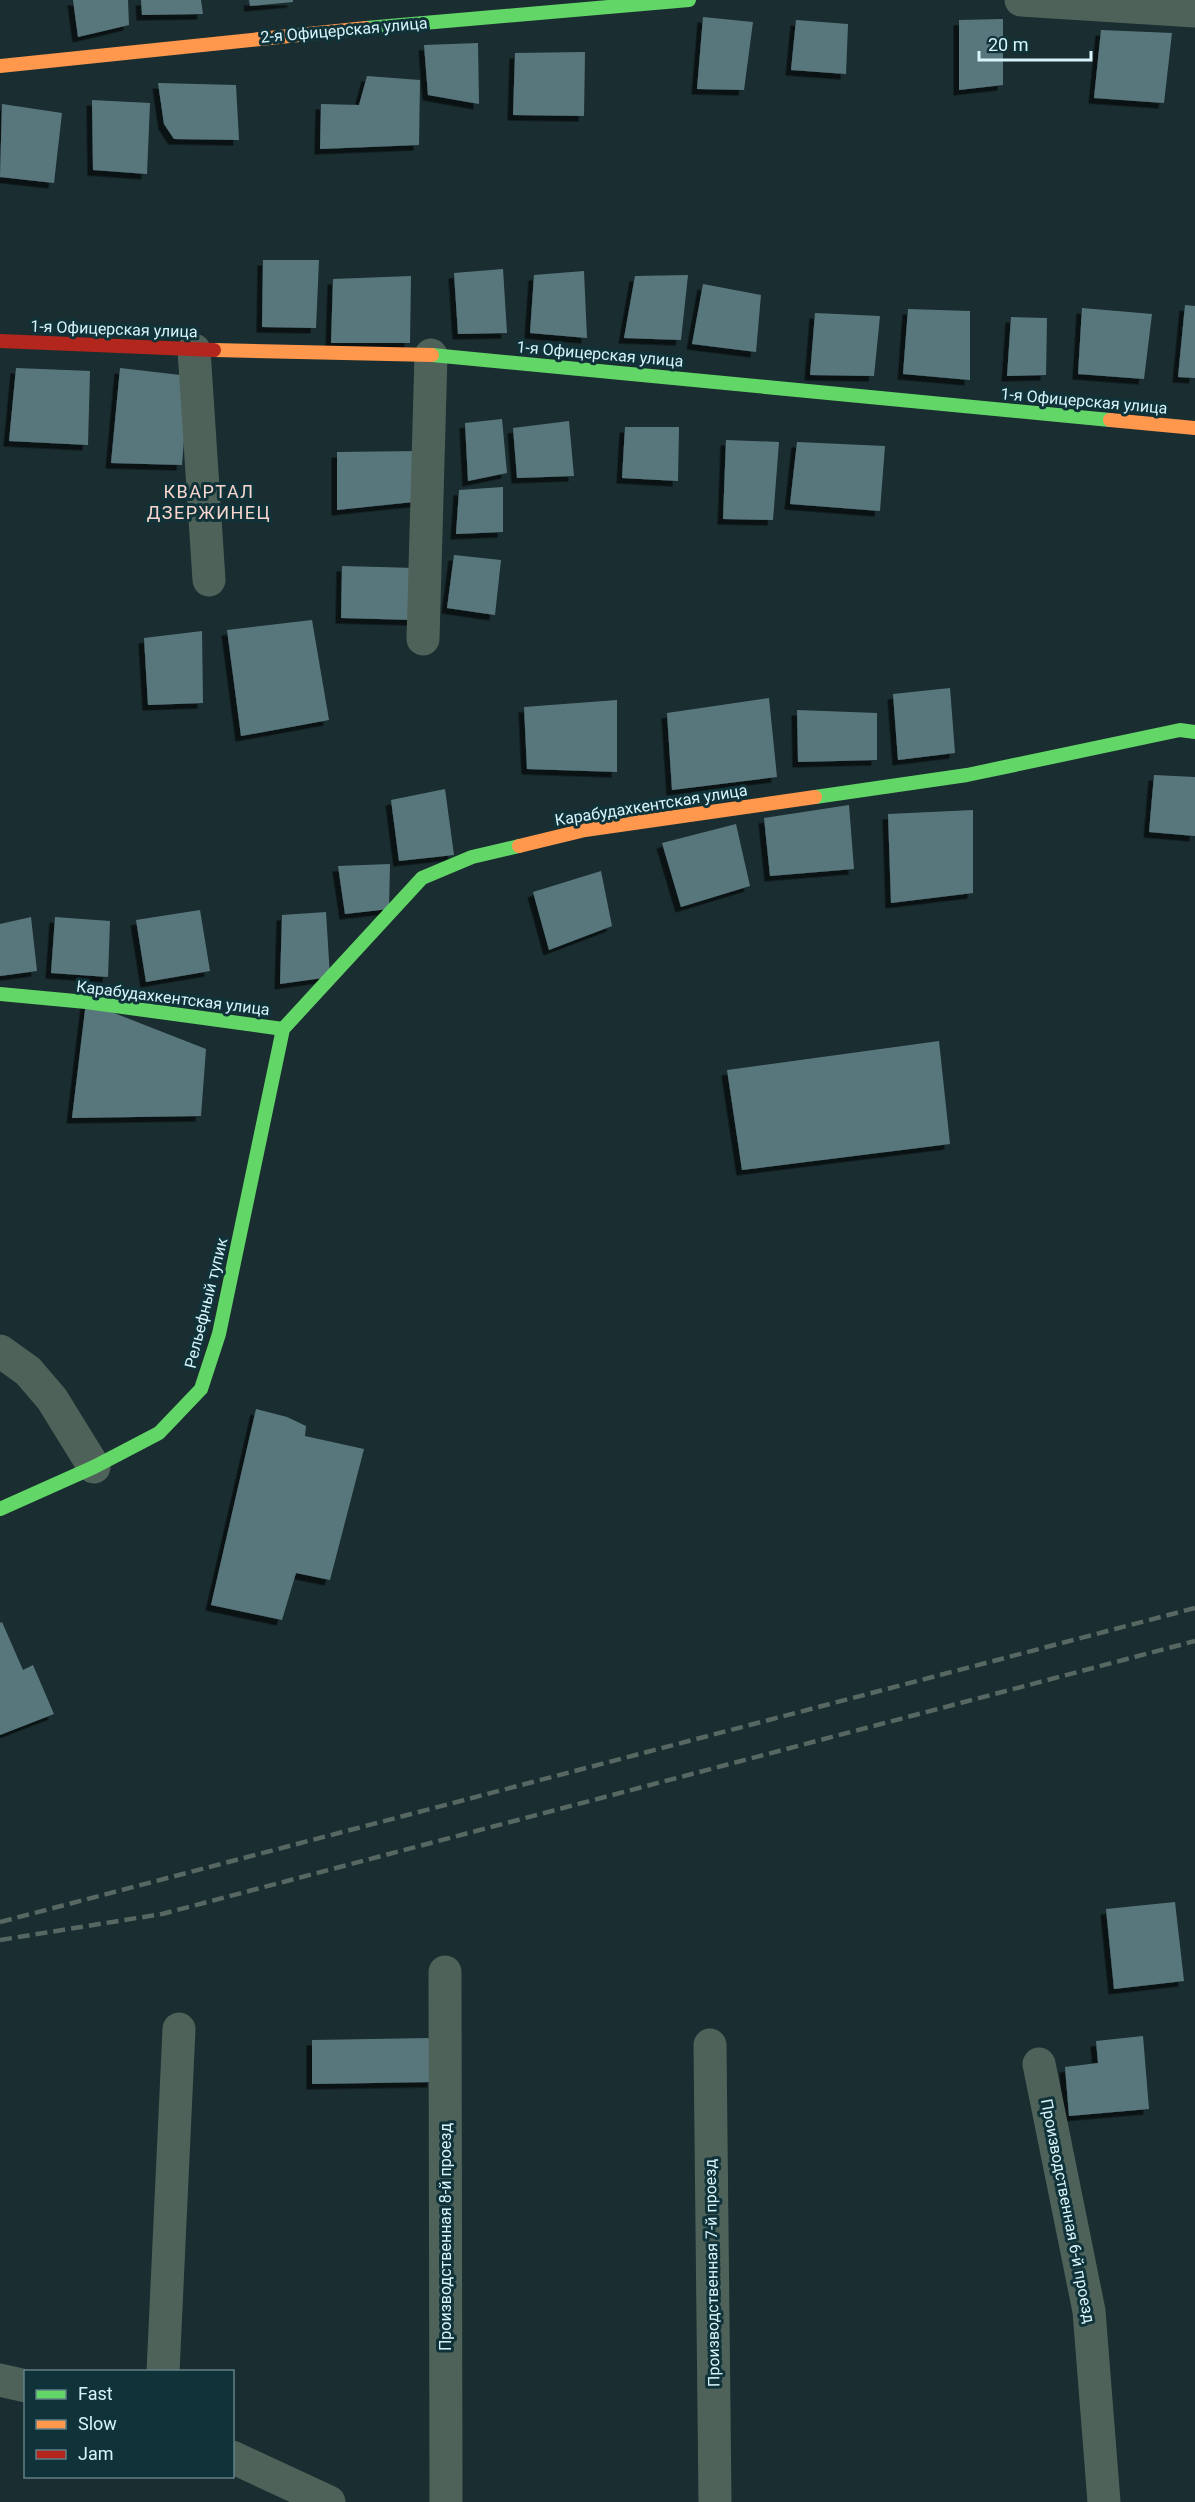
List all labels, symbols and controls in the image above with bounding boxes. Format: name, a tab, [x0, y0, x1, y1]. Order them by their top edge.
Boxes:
street label: 2-я Офицерская улица	[260, 13, 428, 47]
scale bar	[979, 24, 1092, 62]
text: 20 m	[988, 34, 1028, 55]
street label: 1-я Офицерская улица	[30, 317, 198, 341]
street label: 1-я Офицерская улица	[516, 337, 684, 371]
street label: 1-я Офицерская улица	[1000, 384, 1168, 418]
district label: КВАРТАЛ ДЗЕРЖИНЕЦ	[147, 481, 271, 523]
street label: Карабудахкентская улица	[553, 780, 749, 830]
street label: Карабудахкентская улица	[75, 977, 271, 1019]
street label: Рельефный тупик	[181, 1235, 231, 1370]
street label: Производственная 6-й проезд	[1037, 2097, 1099, 2325]
street label: Производственная 8-й проезд	[436, 2123, 455, 2351]
street label: Производственная 7-й проезд	[701, 2158, 723, 2387]
legend	[24, 2370, 234, 2478]
text: Fast	[78, 2383, 113, 2404]
text: Slow	[78, 2413, 117, 2434]
text: Jam	[78, 2443, 114, 2464]

